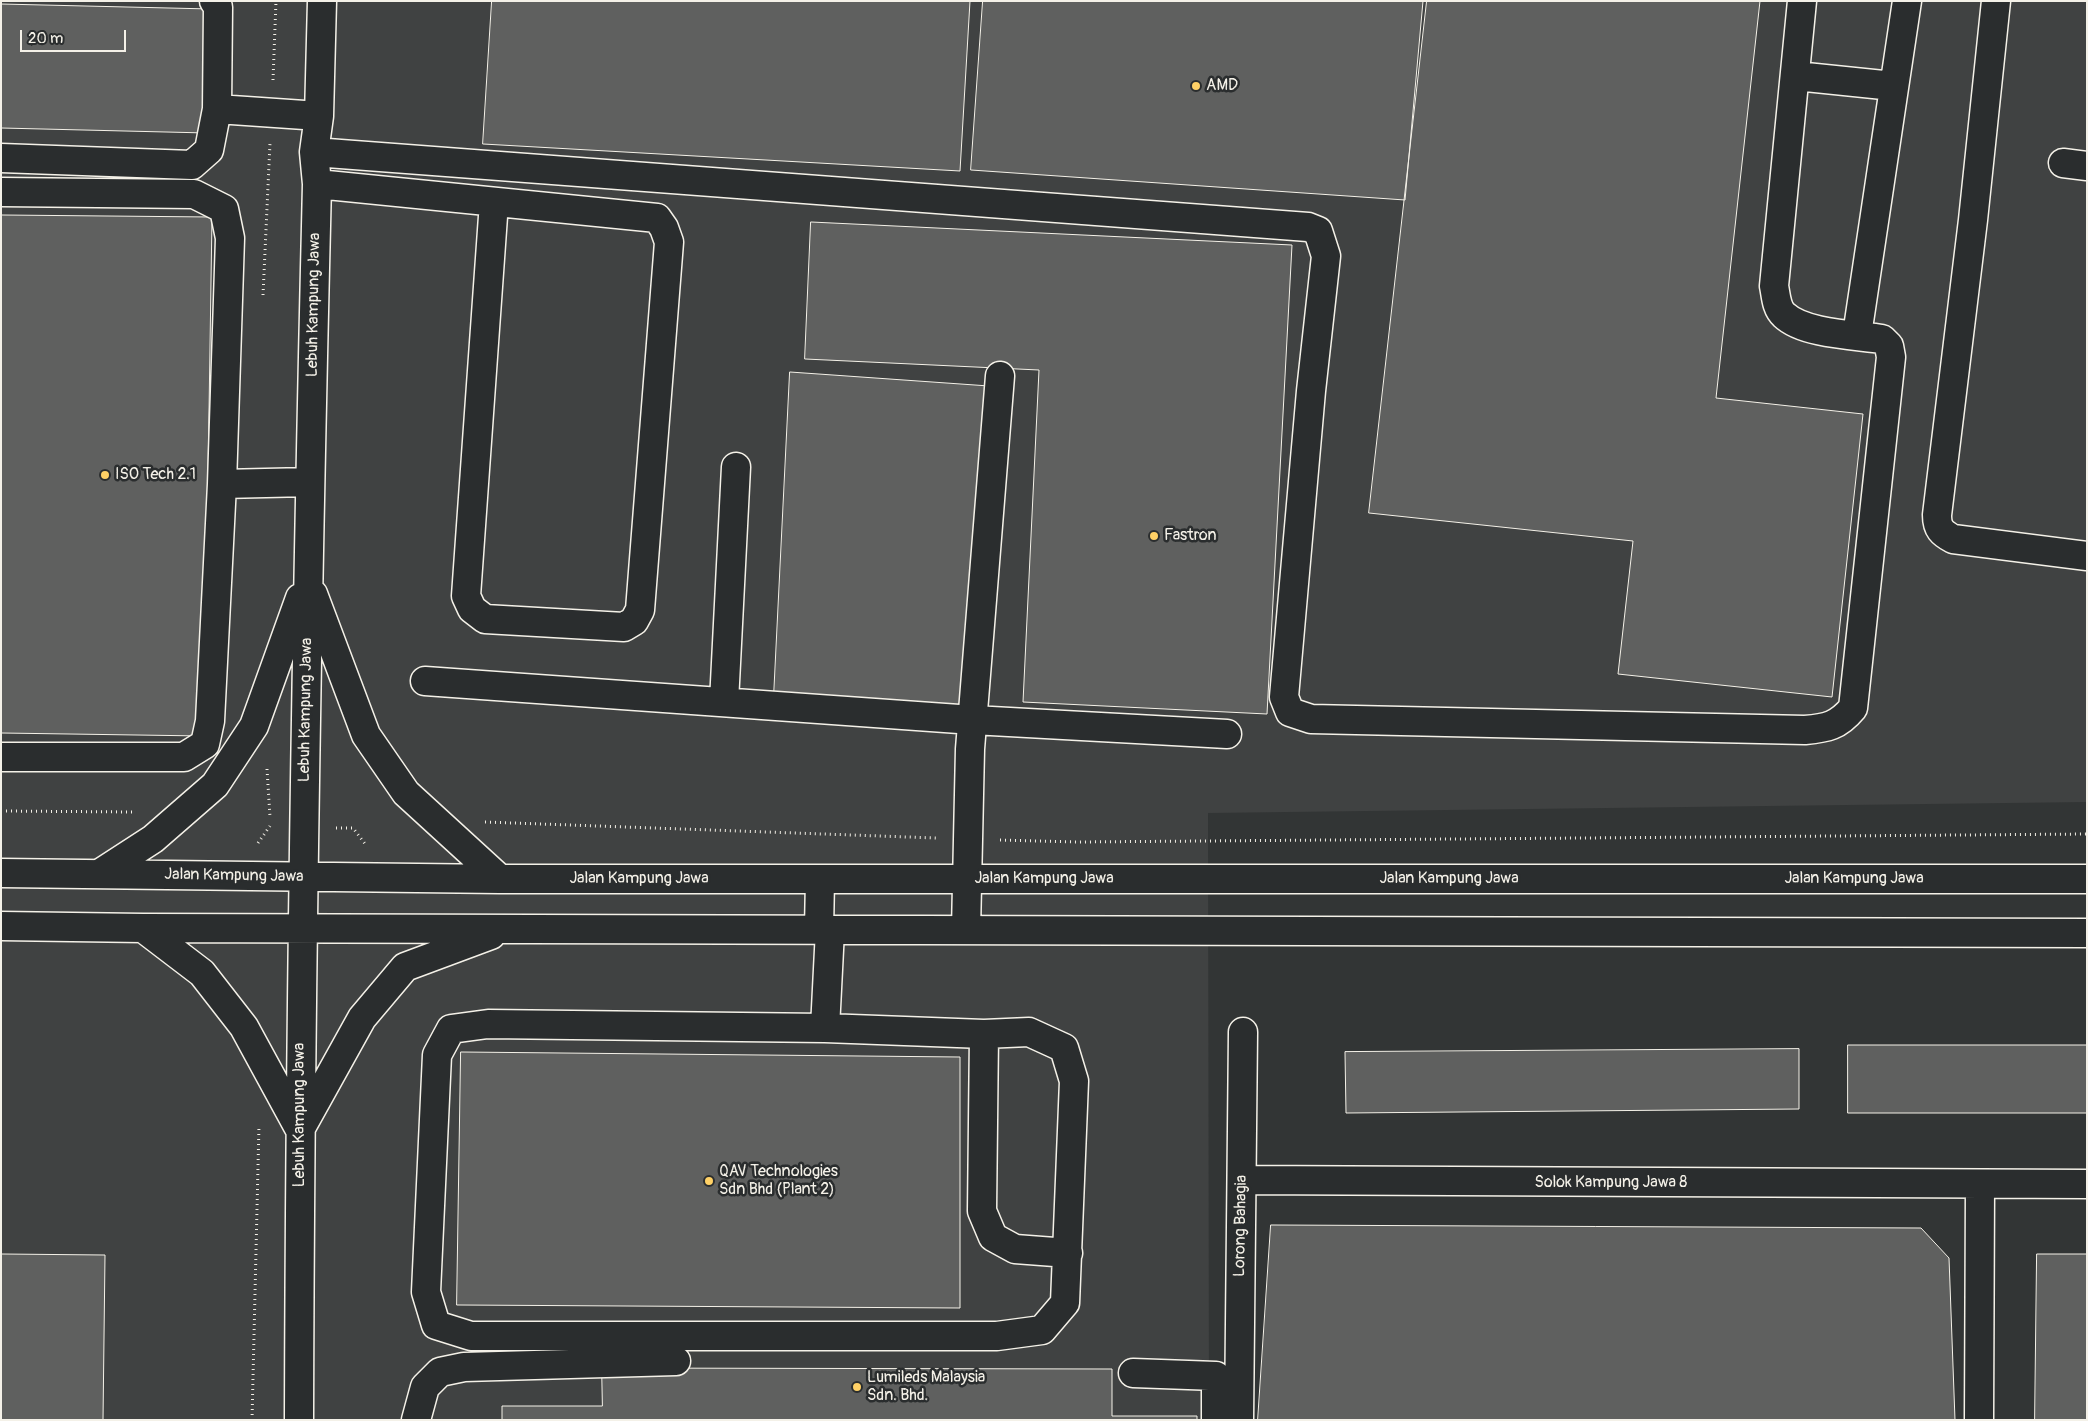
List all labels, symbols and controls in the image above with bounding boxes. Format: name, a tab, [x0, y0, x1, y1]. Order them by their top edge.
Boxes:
scale bar	[22, 20, 129, 52]
text: 20 m	[28, 29, 63, 48]
place label: AMD	[1206, 76, 1238, 96]
marker: AMD	[1190, 80, 1202, 92]
street label: Lebuh Kampung Jawa	[303, 233, 325, 377]
place label: ISO Tech 2.1	[115, 465, 196, 485]
marker: ISO Tech 2.1	[99, 469, 111, 481]
place label: Fastron	[1164, 526, 1217, 546]
marker: Fastron	[1148, 530, 1160, 542]
street label: Lebuh Kampung Jawa	[295, 638, 317, 782]
street label: Jalan Kampung Jawa	[164, 865, 304, 887]
street label: Jalan Kampung Jawa	[569, 869, 709, 889]
street label: Jalan Kampung Jawa	[974, 869, 1114, 889]
street label: Jalan Kampung Jawa	[1379, 869, 1519, 889]
street label: Jalan Kampung Jawa	[1784, 869, 1924, 889]
street label: Lebuh Kampung Jawa	[290, 1043, 310, 1187]
place label: QAV Technologies Sdn Bhd (Plant 2)	[719, 1162, 838, 1200]
street label: Solok Kampung Jawa 8	[1535, 1173, 1687, 1193]
marker: QAV Technologies Sdn Bhd (Plant 2)	[703, 1175, 715, 1187]
street label: Lorong Bahagia	[1231, 1175, 1251, 1277]
place label: Lumileds Malaysia Sdn. Bhd.	[867, 1368, 985, 1406]
marker: Lumileds Malaysia Sdn. Bhd.	[851, 1381, 863, 1393]

